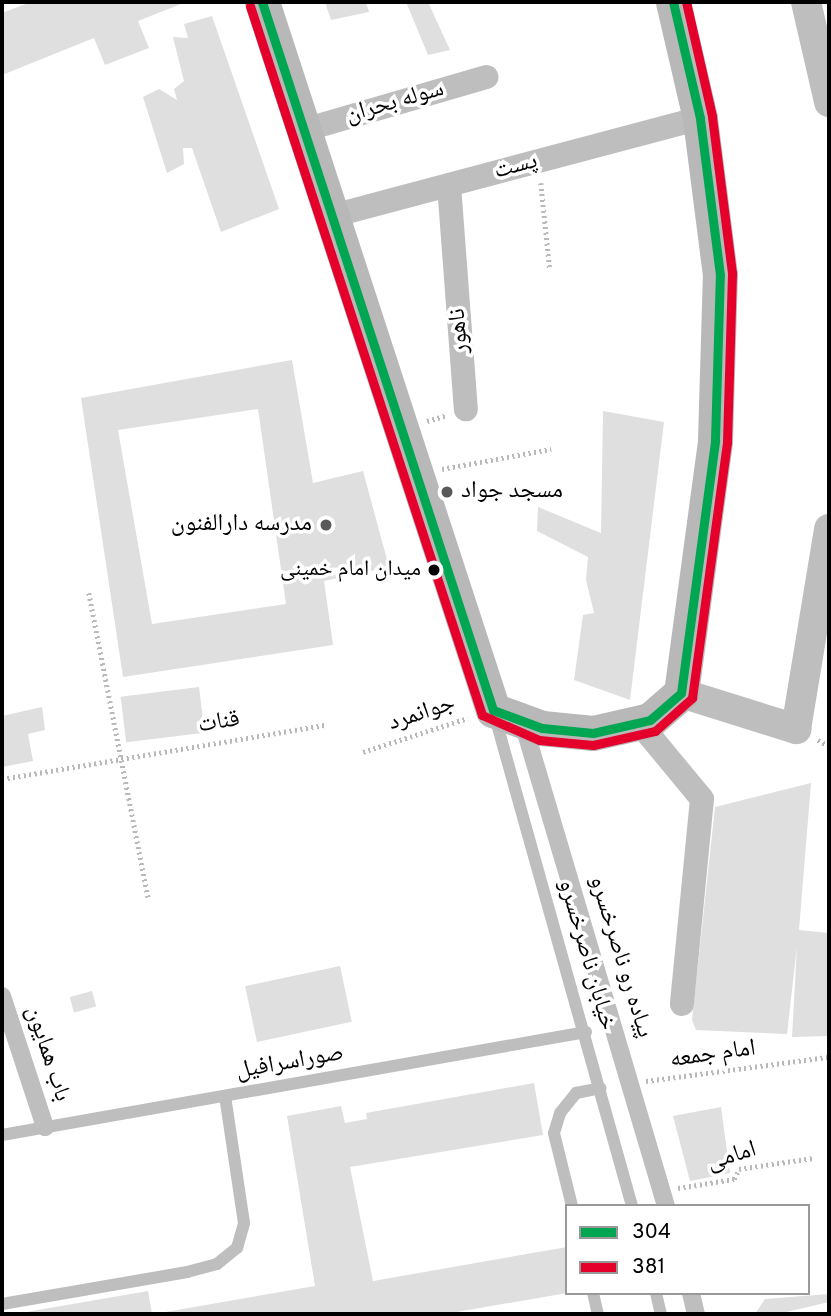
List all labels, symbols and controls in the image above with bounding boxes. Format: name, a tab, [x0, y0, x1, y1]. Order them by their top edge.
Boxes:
street label: سوله بحران	[343, 75, 447, 131]
street label: پست	[491, 147, 541, 187]
street label: ناهور	[444, 307, 476, 355]
place label: مسجد جواد	[461, 478, 563, 506]
marker: مسجد جواد	[439, 484, 455, 500]
place label: مدرسه دارالفنون	[171, 511, 312, 539]
marker: مدرسه دارالفنون	[318, 517, 334, 533]
place label: میدان امام خمینی	[280, 557, 421, 583]
marker: میدان امام خمینی	[427, 563, 441, 577]
street label: جوانمرد	[385, 690, 459, 738]
street label: قنات	[196, 706, 242, 740]
street label: پیاده رو ناصرخسرو	[582, 873, 658, 1041]
street label: خیابان ناصرخسرو	[551, 876, 621, 1034]
street label: باب همایون	[18, 1003, 76, 1105]
street label: امام جمعه	[668, 1035, 758, 1075]
street label: صوراسرافیل	[234, 1039, 346, 1087]
street label: امامی	[704, 1136, 760, 1178]
legend	[565, 1204, 810, 1295]
text: 304	[632, 1219, 671, 1246]
text: 381	[632, 1254, 665, 1281]

